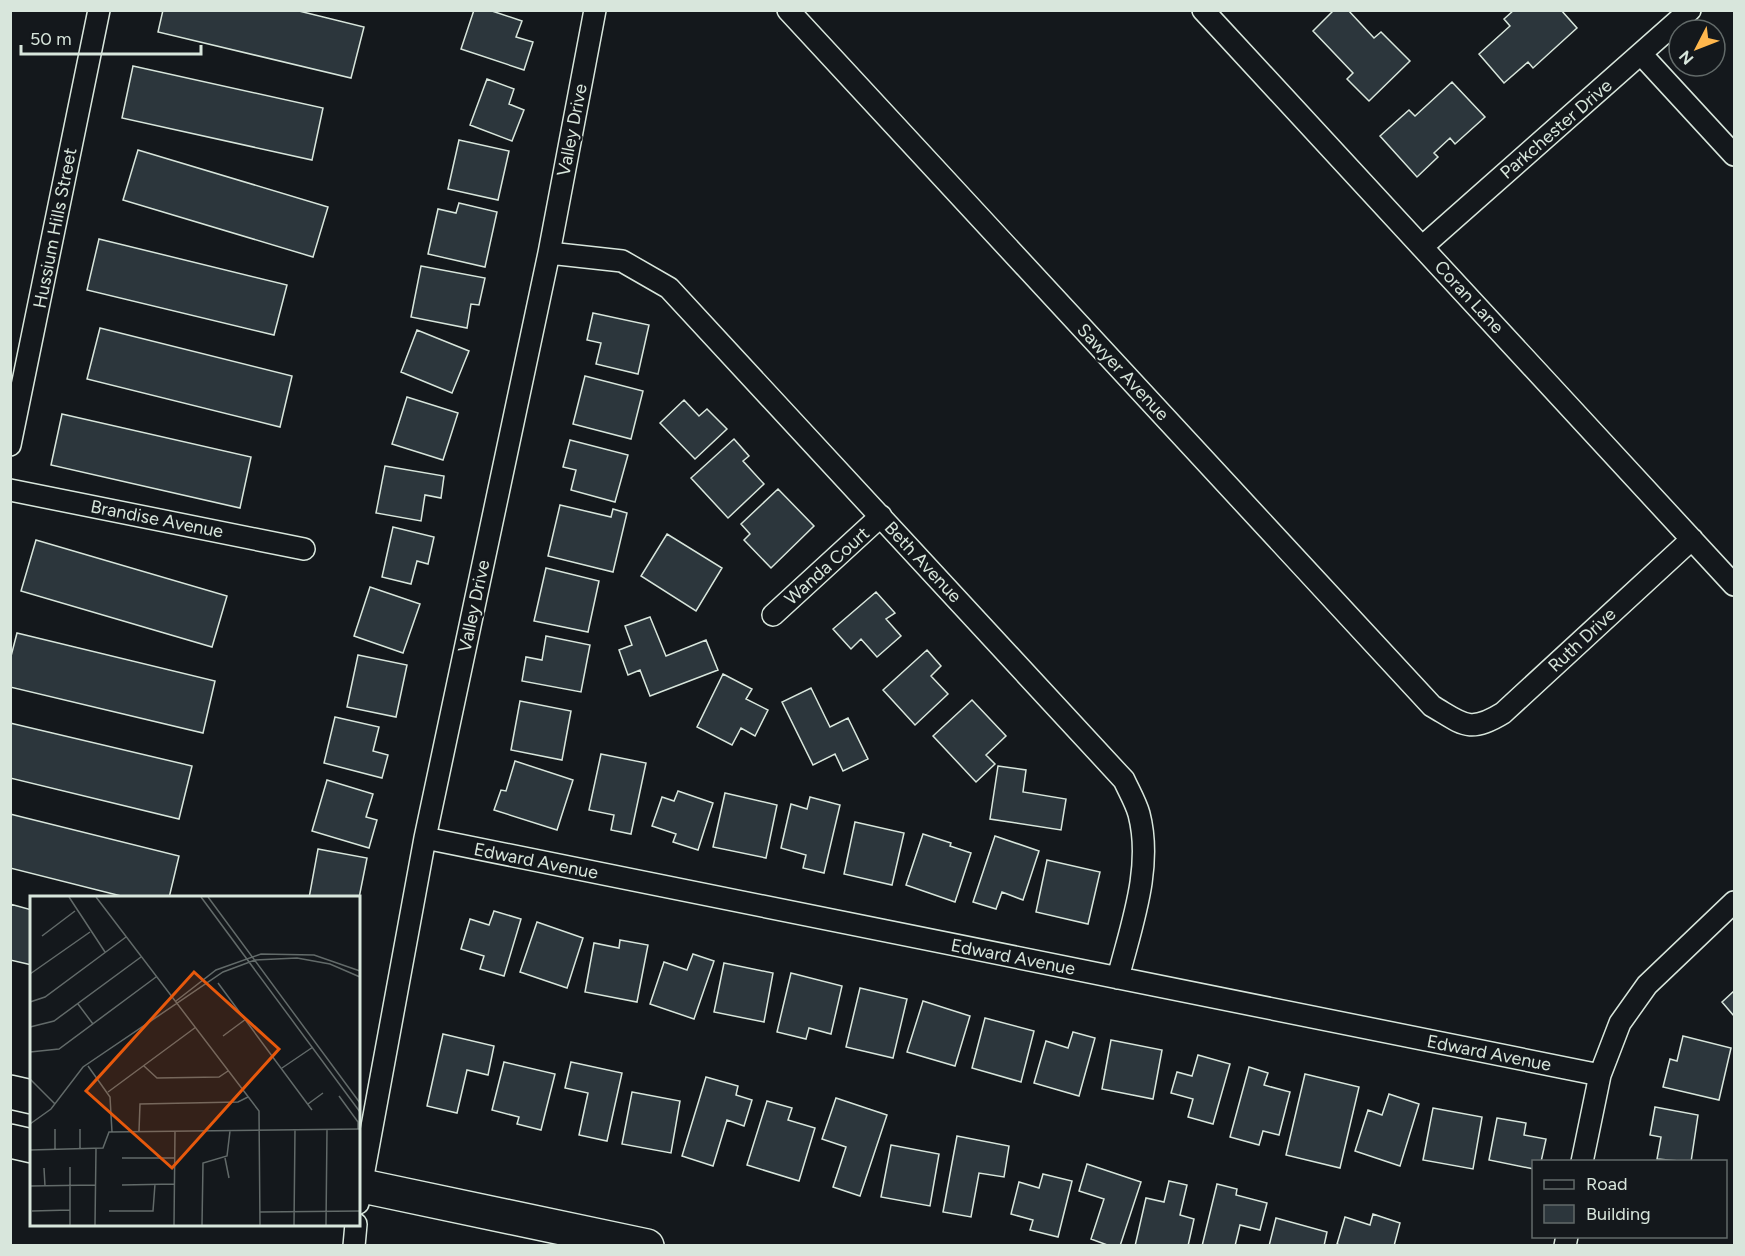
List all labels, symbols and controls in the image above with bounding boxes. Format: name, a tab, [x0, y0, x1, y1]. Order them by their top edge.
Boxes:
scale bar	[21, 18, 201, 56]
north arrow	[1667, 18, 1727, 78]
text: 50 m	[30, 28, 72, 50]
text: N	[1675, 47, 1697, 69]
street label: Parkchester Drive	[1496, 74, 1616, 183]
street label: Valley Drive	[552, 82, 592, 178]
street label: Hussium Hills Street	[29, 146, 81, 310]
street label: Coran Lane	[1430, 256, 1508, 338]
street label: Sawyer Avenue	[1072, 319, 1174, 425]
street label: Brandise Avenue	[89, 495, 225, 543]
street label: Beth Avenue	[880, 517, 966, 607]
street label: Wanda Court	[780, 522, 874, 610]
street label: Valley Drive	[453, 558, 495, 654]
street label: Ruth Drive	[1544, 603, 1620, 677]
street label: Edward Avenue	[472, 838, 600, 884]
inset map	[30, 896, 360, 1226]
street label: Edward Avenue	[949, 934, 1077, 980]
street label: Edward Avenue	[1425, 1030, 1553, 1076]
legend	[1532, 1160, 1727, 1238]
text: Road	[1586, 1173, 1627, 1195]
text: Building	[1586, 1203, 1651, 1225]

